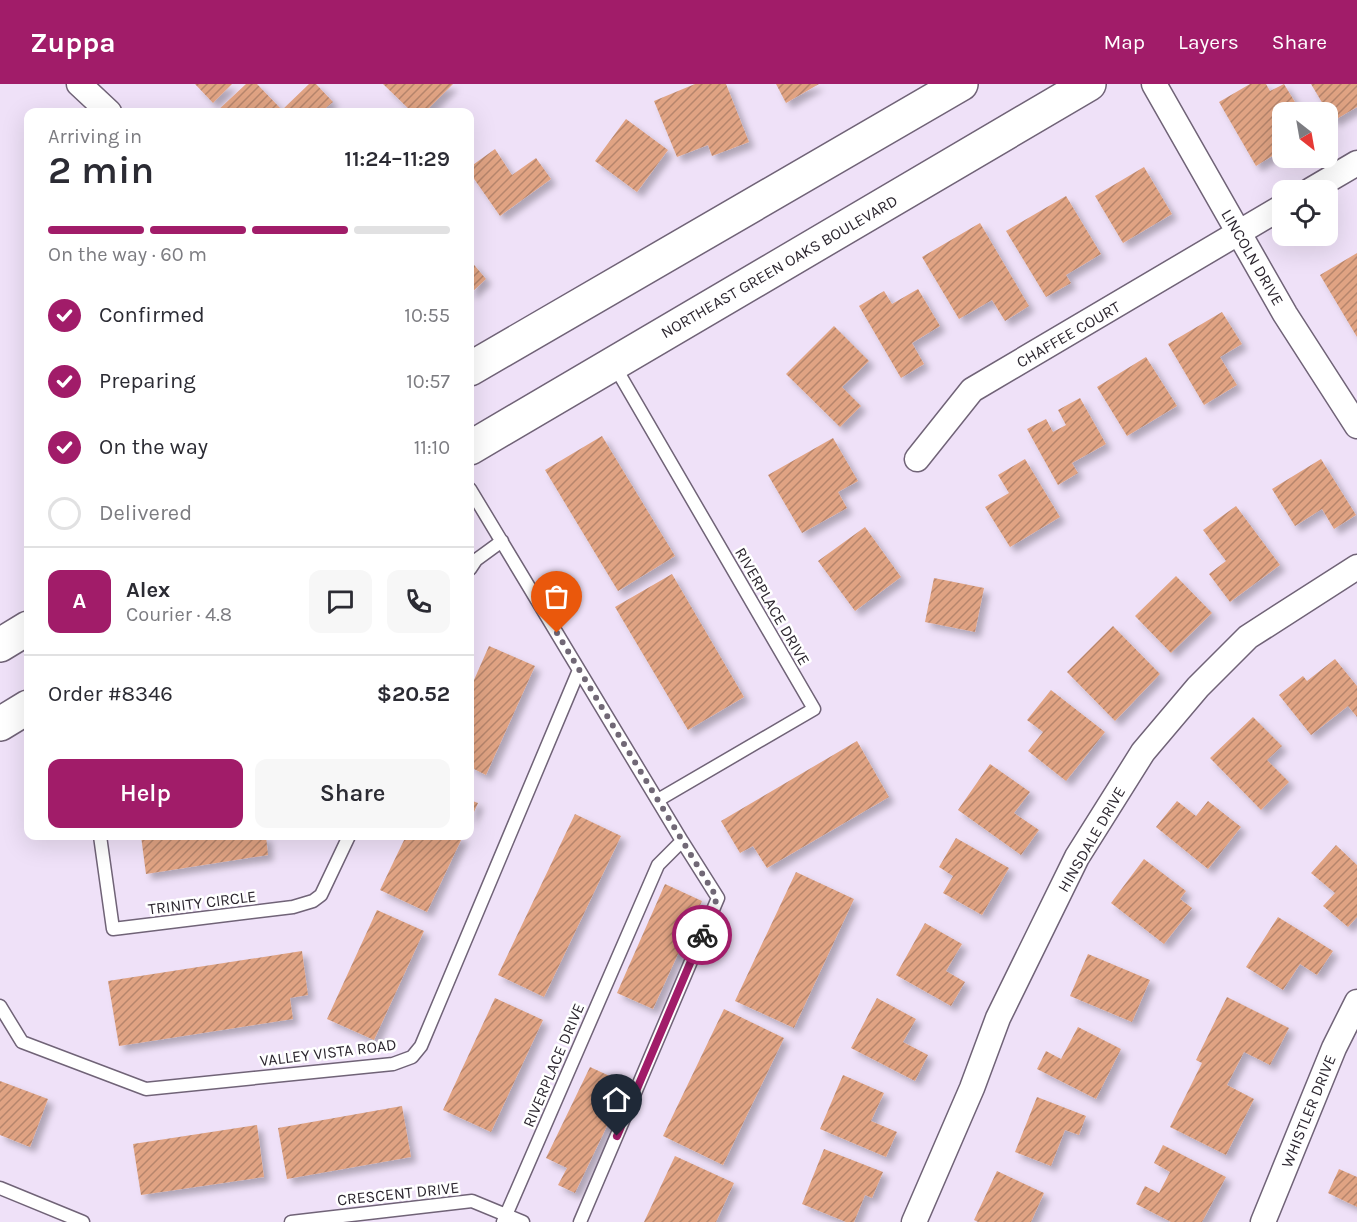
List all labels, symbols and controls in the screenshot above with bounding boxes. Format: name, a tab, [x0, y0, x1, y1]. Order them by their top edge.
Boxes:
text: Zuppa	[30, 26, 116, 59]
text: Map	[1103, 30, 1145, 54]
text: Layers	[1178, 30, 1239, 54]
text: Share	[1272, 30, 1327, 54]
north arrow	[1272, 102, 1338, 168]
map controls	[1272, 102, 1338, 246]
text: Arriving in	[48, 125, 142, 148]
text: 11:24–11:29	[344, 146, 450, 172]
text: 2 min	[48, 147, 154, 193]
button: locate	[1272, 180, 1338, 246]
street label: NORTHEAST GREEN OAKS BOULEVARD	[657, 191, 901, 342]
street label: LINCOLN DRIVE	[1217, 206, 1288, 309]
text: On the way · 60 m	[48, 243, 207, 266]
street label: CHAFFEE COURT	[1013, 297, 1124, 372]
icon: check	[48, 299, 81, 332]
text: Confirmed	[99, 302, 205, 328]
text: 10:55	[404, 304, 450, 327]
icon: check	[48, 365, 81, 398]
text: Preparing	[99, 368, 196, 394]
text: 10:57	[406, 370, 450, 393]
icon: check	[48, 431, 81, 464]
text: On the way	[99, 434, 208, 460]
text: 11:10	[414, 436, 450, 459]
text: Delivered	[99, 500, 192, 526]
street label: RIVERPLACE DRIVE	[731, 544, 814, 669]
button: chat	[309, 570, 372, 633]
button: phone	[387, 570, 450, 633]
pin	[531, 571, 582, 633]
text: Alex	[126, 577, 170, 603]
icon: bag	[540, 580, 573, 613]
text: A	[73, 588, 86, 614]
text: Courier · 4.8	[126, 603, 232, 626]
text: Order #8346	[48, 681, 173, 707]
text: $20.52	[377, 681, 450, 707]
button: Help	[48, 759, 243, 828]
button: Share	[255, 759, 450, 828]
street label: HINSDALE DRIVE	[1054, 783, 1129, 895]
street label: TRINITY CIRCLE	[147, 886, 257, 919]
courier	[672, 905, 732, 965]
icon: bike	[686, 919, 719, 952]
street label: RIVERPLACE DRIVE	[519, 1000, 588, 1130]
street label: VALLEY VISTA ROAD	[259, 1035, 398, 1070]
street label: WHISTLER DRIVE	[1277, 1052, 1340, 1170]
pin	[591, 1074, 642, 1136]
icon: home	[600, 1083, 633, 1116]
street label: CRESCENT DRIVE	[336, 1178, 460, 1209]

